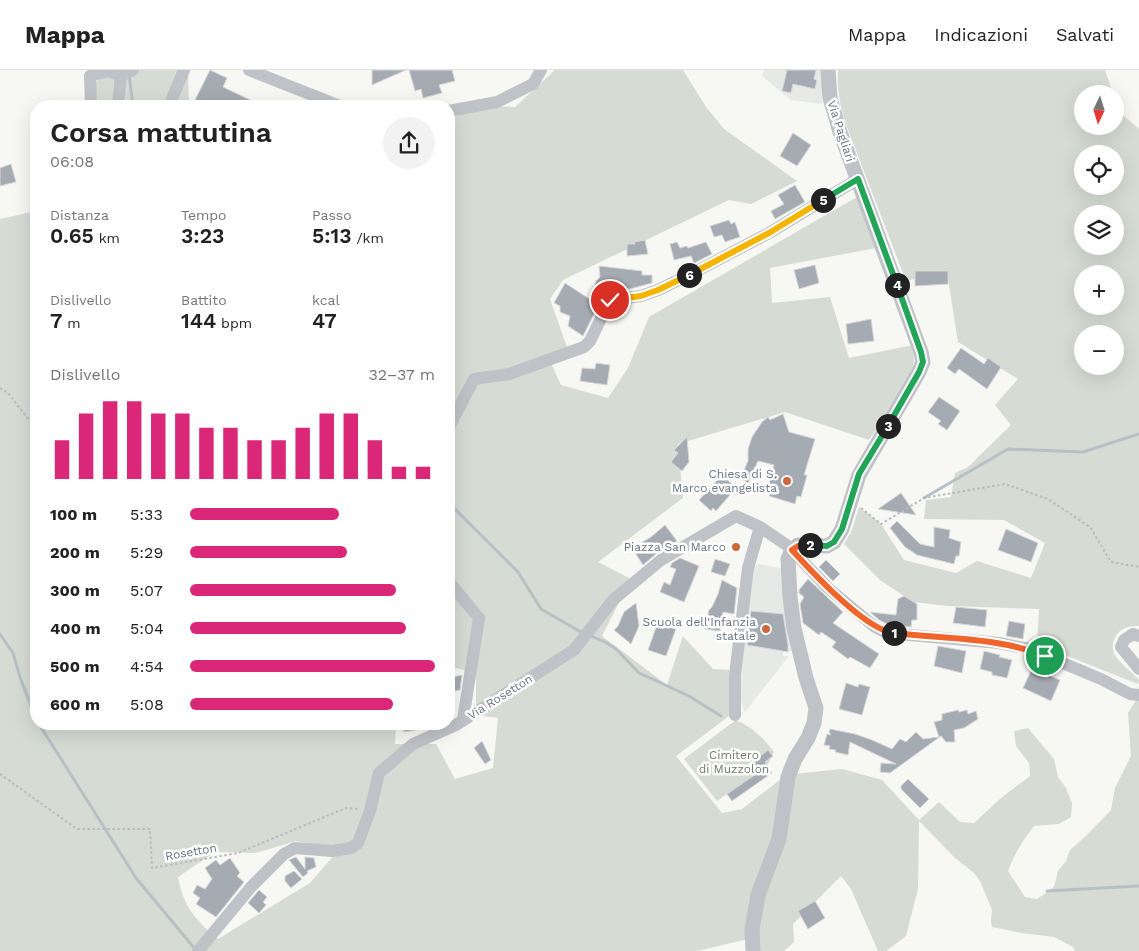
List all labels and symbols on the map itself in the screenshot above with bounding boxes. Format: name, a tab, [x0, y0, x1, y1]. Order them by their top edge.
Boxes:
north arrow	[1074, 85, 1124, 135]
street label: Via Pagliari	[824, 98, 858, 164]
pin: 5	[810, 188, 836, 212]
pin: 6	[676, 262, 702, 288]
pin: 4	[884, 272, 910, 298]
pin	[589, 279, 631, 321]
pin: 3	[876, 414, 900, 438]
place label: Chiesa di S. Marco evangelista	[672, 467, 777, 495]
marker: Chiesa di S. Marco evangelista	[781, 475, 793, 487]
pin: 2	[798, 532, 822, 558]
place label: Piazza San Marco	[624, 540, 726, 554]
marker: Piazza San Marco	[730, 541, 742, 553]
place label: Scuola dell'Infanzia statale	[643, 615, 756, 643]
pin: 1	[882, 620, 906, 646]
marker: Scuola dell'Infanzia statale	[760, 623, 772, 635]
pin	[1024, 635, 1066, 677]
street label: Via Rosetton	[465, 672, 535, 722]
park label: Cimitero di Muzzolon	[699, 748, 769, 776]
street label: Rosetton	[164, 841, 218, 863]

